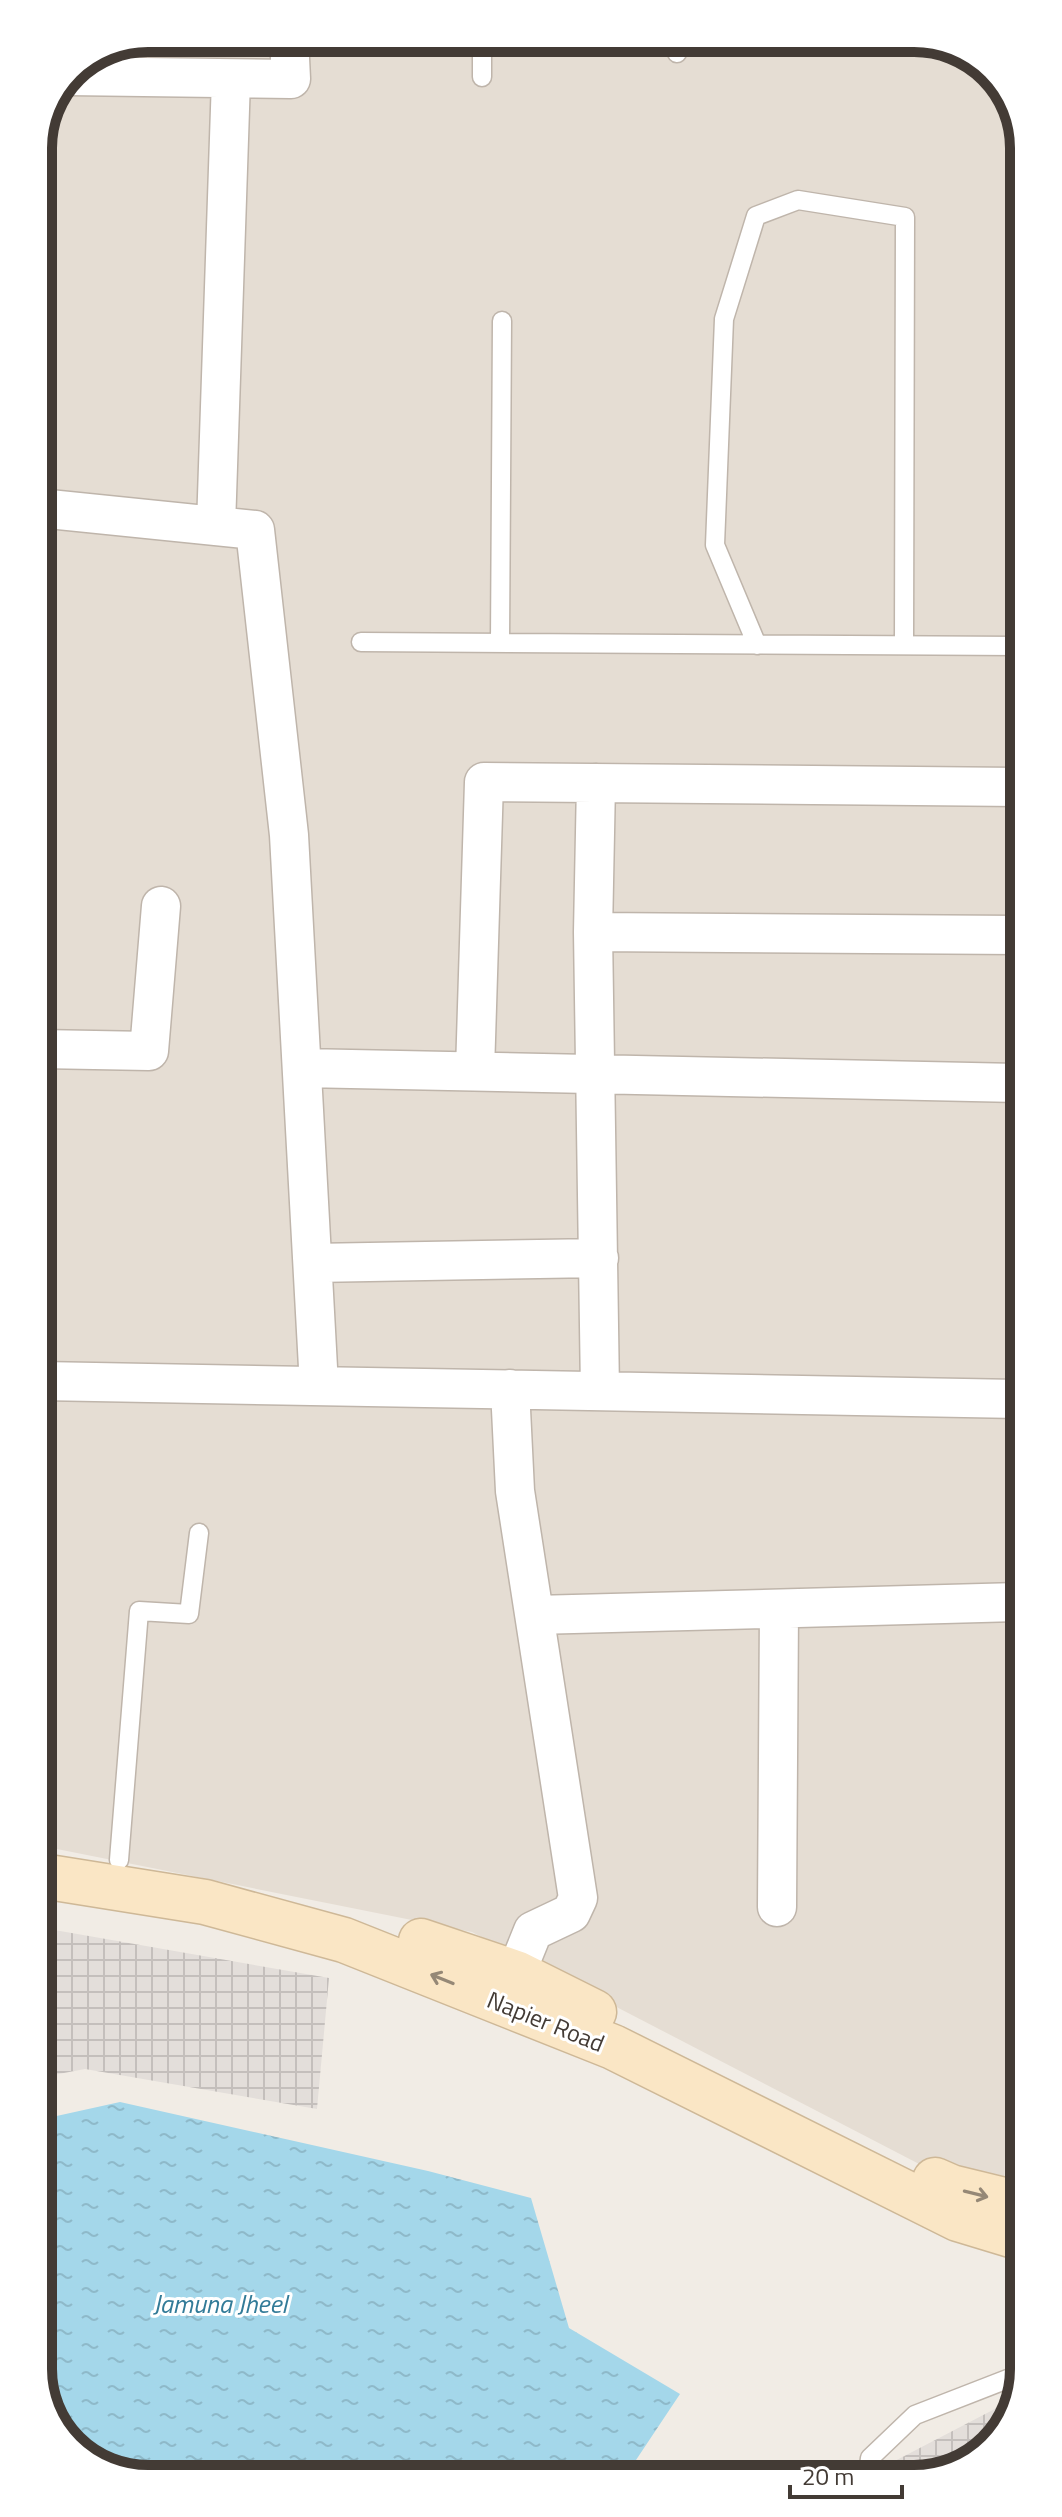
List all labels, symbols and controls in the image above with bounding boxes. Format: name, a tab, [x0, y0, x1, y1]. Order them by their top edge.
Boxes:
one-way arrow	[430, 1971, 455, 1985]
street label: Napier Road	[482, 1981, 610, 2061]
one-way arrow	[963, 2187, 989, 2202]
water label: Jamuna Jheel	[153, 2284, 290, 2323]
scale bar	[790, 2449, 902, 2499]
text: 20 m	[802, 2458, 854, 2494]

